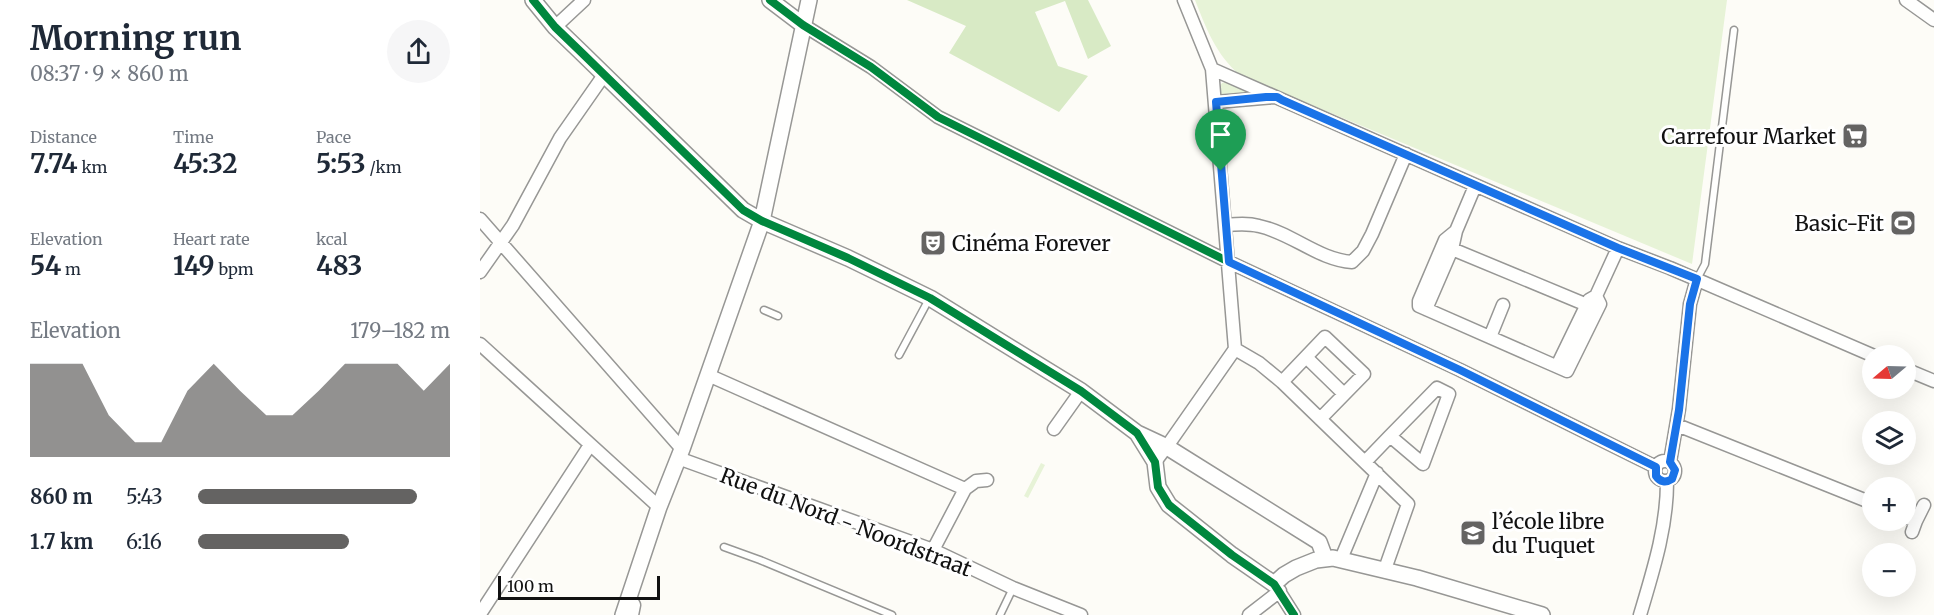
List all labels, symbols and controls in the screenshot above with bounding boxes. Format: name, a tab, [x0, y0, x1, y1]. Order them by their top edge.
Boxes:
text: Morning run	[30, 18, 241, 59]
button: share	[387, 20, 450, 83]
text: 08:37 · 9 × 860 m	[30, 61, 189, 86]
pin	[1195, 109, 1246, 171]
icon: arrive	[1204, 118, 1237, 151]
supermarket icon: Carrefour Market	[1840, 121, 1870, 151]
place label: Carrefour Market	[1661, 123, 1836, 150]
text: Distance	[30, 127, 97, 147]
text: Time	[173, 127, 214, 147]
text: Pace	[316, 127, 351, 147]
text: 7.74	[30, 147, 78, 180]
text: 45:32	[173, 147, 237, 180]
text: 5:53	[316, 147, 366, 180]
text: km	[78, 157, 107, 177]
text: /km	[366, 157, 402, 177]
sports icon: Basic-Fit	[1888, 208, 1918, 238]
place label: Basic-Fit	[1794, 210, 1884, 237]
theatre icon: Cinéma Forever	[918, 228, 948, 258]
text: Elevation	[30, 229, 103, 249]
text: Heart rate	[173, 229, 250, 249]
text: kcal	[316, 229, 347, 249]
place label: Cinéma Forever	[952, 230, 1111, 257]
text: 54	[30, 249, 61, 282]
text: 149	[173, 249, 215, 282]
text: 483	[316, 249, 363, 282]
text: m	[61, 259, 81, 279]
text: bpm	[215, 259, 254, 279]
text: Elevation	[30, 318, 121, 343]
text: 179–182 m	[350, 318, 450, 343]
north arrow	[1862, 345, 1916, 399]
map controls	[1862, 345, 1916, 597]
button: layers	[1862, 411, 1916, 465]
street label: Rue du Nord - Noordstraat	[716, 462, 976, 582]
button: +	[1862, 477, 1916, 531]
text: 860 m	[30, 484, 93, 509]
text: 5:43	[126, 484, 163, 509]
place label: l’école libre du Tuquet	[1492, 508, 1604, 559]
school or university icon: l’école libre du Tuquet	[1458, 518, 1488, 548]
text: 1.7 km	[30, 529, 93, 554]
text: 6:16	[126, 529, 162, 554]
button: −	[1862, 543, 1916, 597]
scale bar	[498, 573, 660, 600]
text: 100 m	[507, 576, 554, 596]

